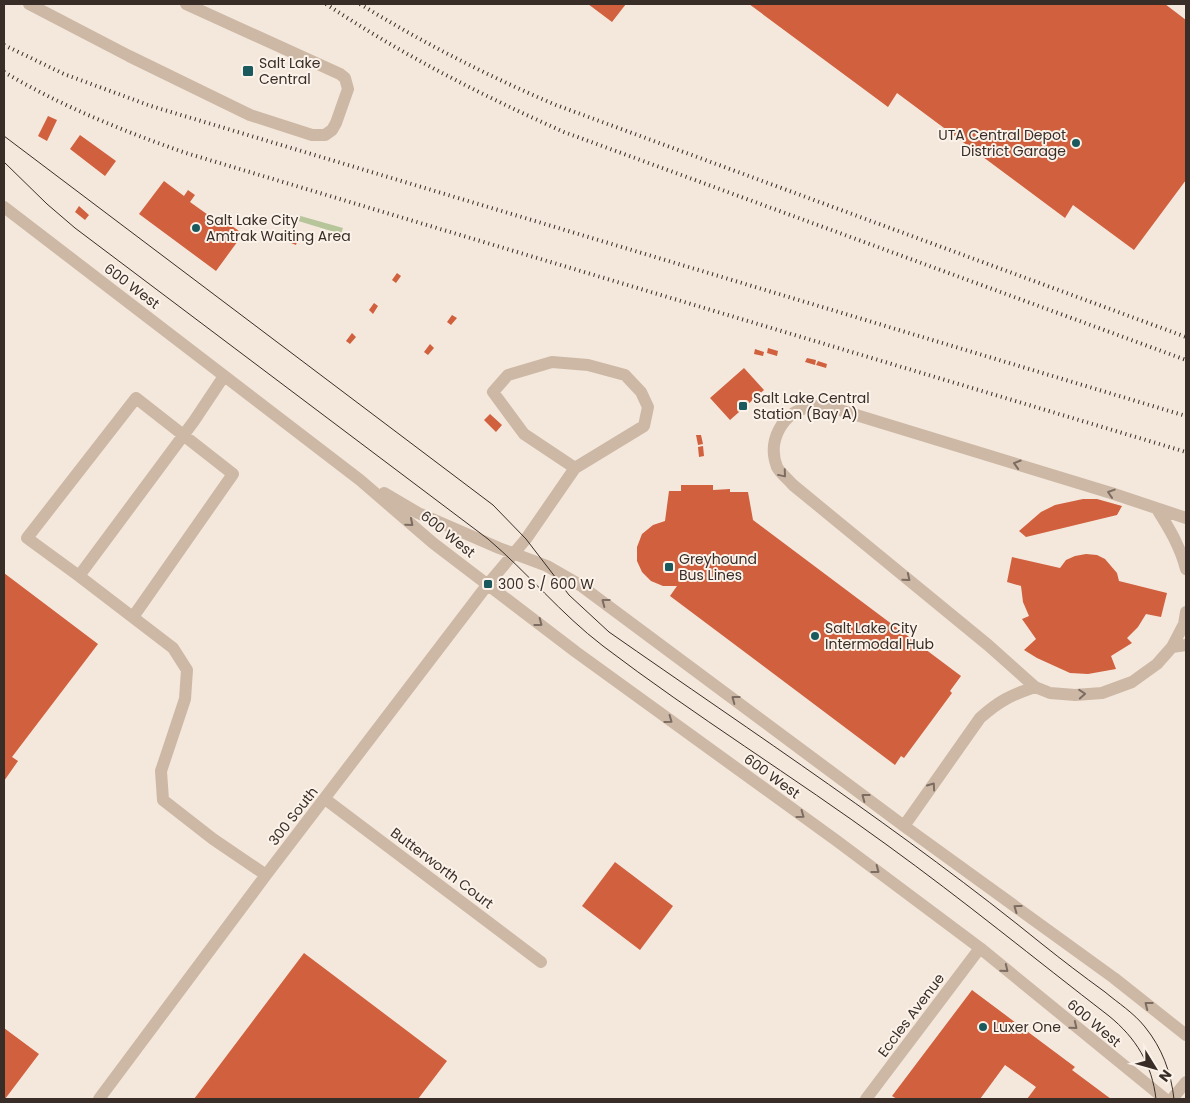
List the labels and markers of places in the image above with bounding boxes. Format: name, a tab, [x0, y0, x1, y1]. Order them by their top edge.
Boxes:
place label: Salt Lake Central	[259, 53, 321, 89]
marker: Salt Lake Central	[241, 64, 255, 78]
place label: UTA Central Depot District Garage	[938, 125, 1066, 161]
marker: UTA Central Depot District Garage	[1070, 137, 1082, 149]
place label: Salt Lake City Amtrak Waiting Area	[206, 210, 351, 246]
marker: Salt Lake City Amtrak Waiting Area	[190, 222, 202, 234]
place label: Salt Lake Central Station (Bay A)	[753, 388, 870, 424]
marker: Salt Lake Central Station (Bay A)	[737, 400, 749, 412]
place label: Greyhound Bus Lines	[679, 549, 757, 585]
marker: Greyhound Bus Lines	[663, 561, 675, 573]
place label: 300 S / 600 W	[498, 574, 594, 594]
marker: 300 S / 600 W	[482, 578, 494, 590]
place label: Salt Lake City Intermodal Hub	[825, 618, 934, 654]
marker: Salt Lake City Intermodal Hub	[809, 630, 821, 642]
place label: Luxer One	[993, 1017, 1061, 1037]
marker: Luxer One	[977, 1021, 989, 1033]

